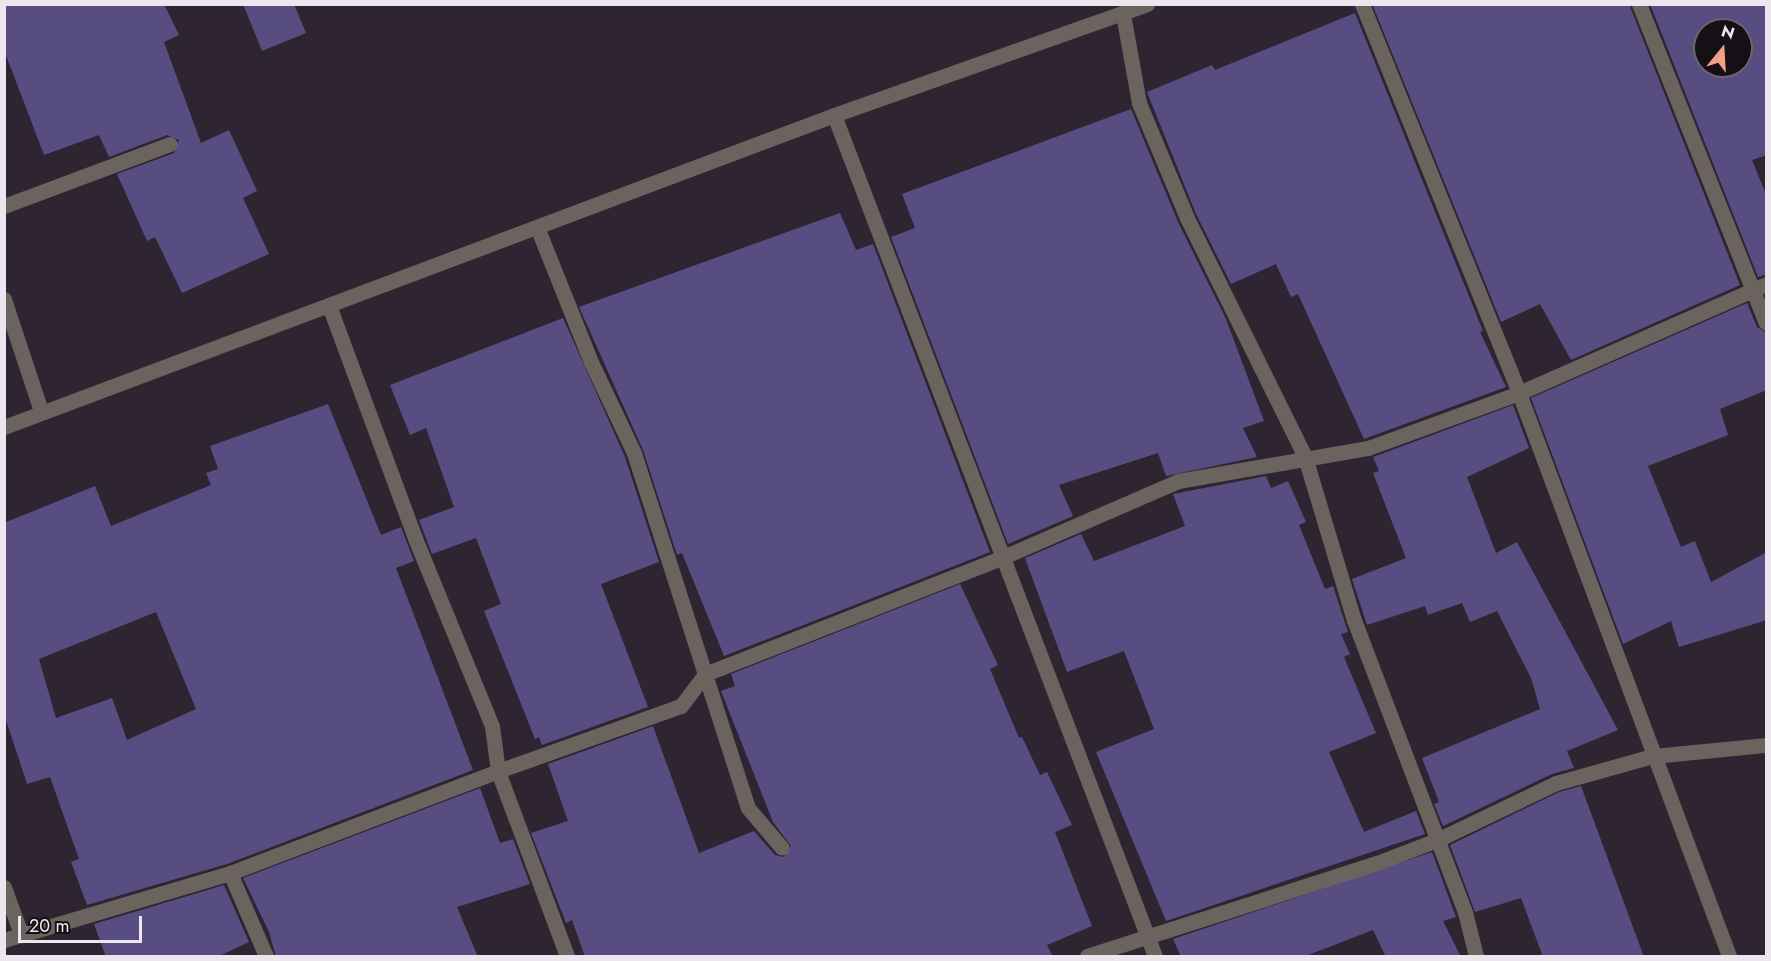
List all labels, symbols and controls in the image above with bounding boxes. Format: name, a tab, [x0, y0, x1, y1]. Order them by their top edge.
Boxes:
north arrow	[1693, 18, 1753, 78]
text: N	[1718, 19, 1738, 45]
scale bar	[21, 904, 146, 942]
text: 20 m	[29, 913, 69, 939]

